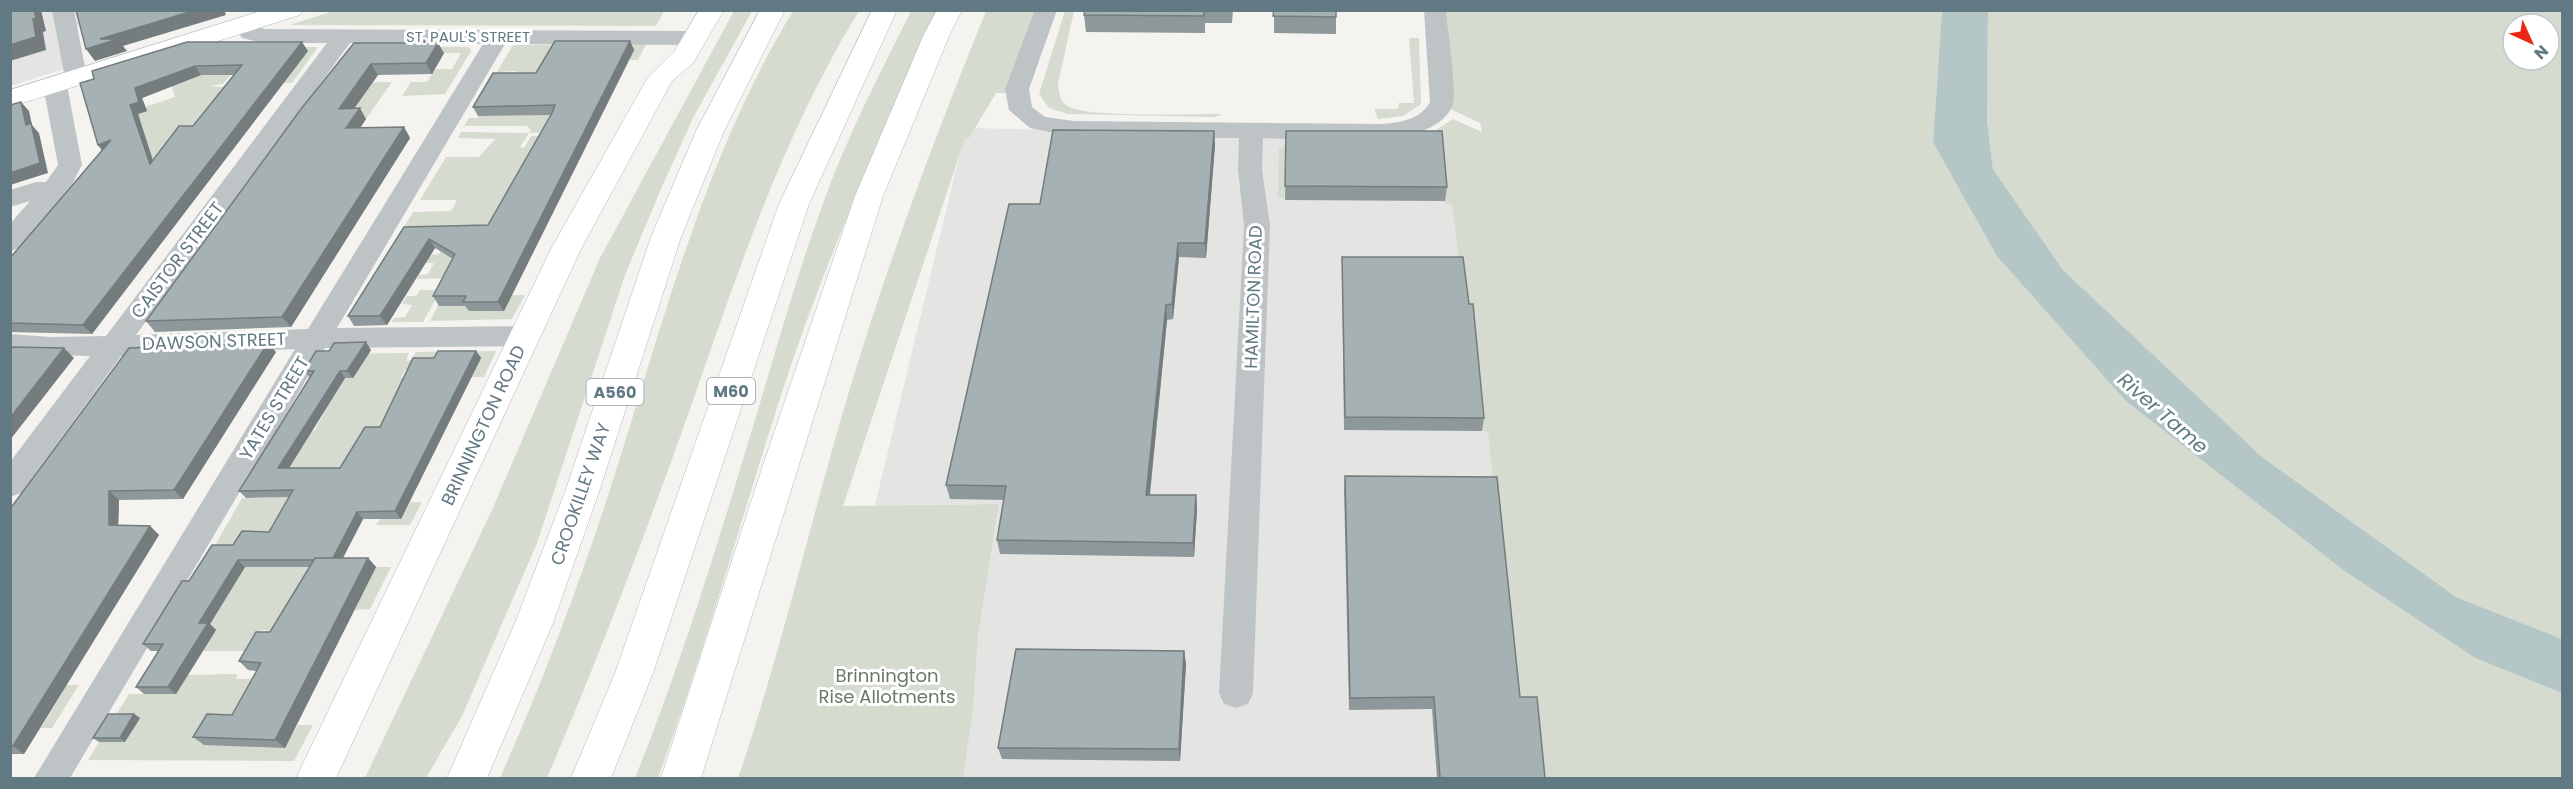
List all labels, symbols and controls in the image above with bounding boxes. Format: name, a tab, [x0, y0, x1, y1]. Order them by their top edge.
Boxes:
north arrow	[2501, 12, 2561, 72]
street label: ST. PAUL'S STREET	[406, 26, 530, 47]
text: N	[2529, 40, 2554, 65]
street label: CAISTOR STREET	[125, 196, 229, 323]
street label: HAMILTON ROAD	[1238, 225, 1268, 369]
street label: DAWSON STREET	[142, 326, 287, 356]
street label: BRINNINGTON ROAD	[435, 341, 531, 509]
street label: YATES STREET	[233, 351, 315, 464]
water label: River Tame	[2112, 366, 2214, 460]
road number: M60	[707, 378, 755, 404]
road number: A560	[586, 379, 644, 405]
street label: CROOKILLEY WAY	[544, 419, 616, 568]
park label: Brinnington Rise Allotments	[819, 663, 955, 709]

